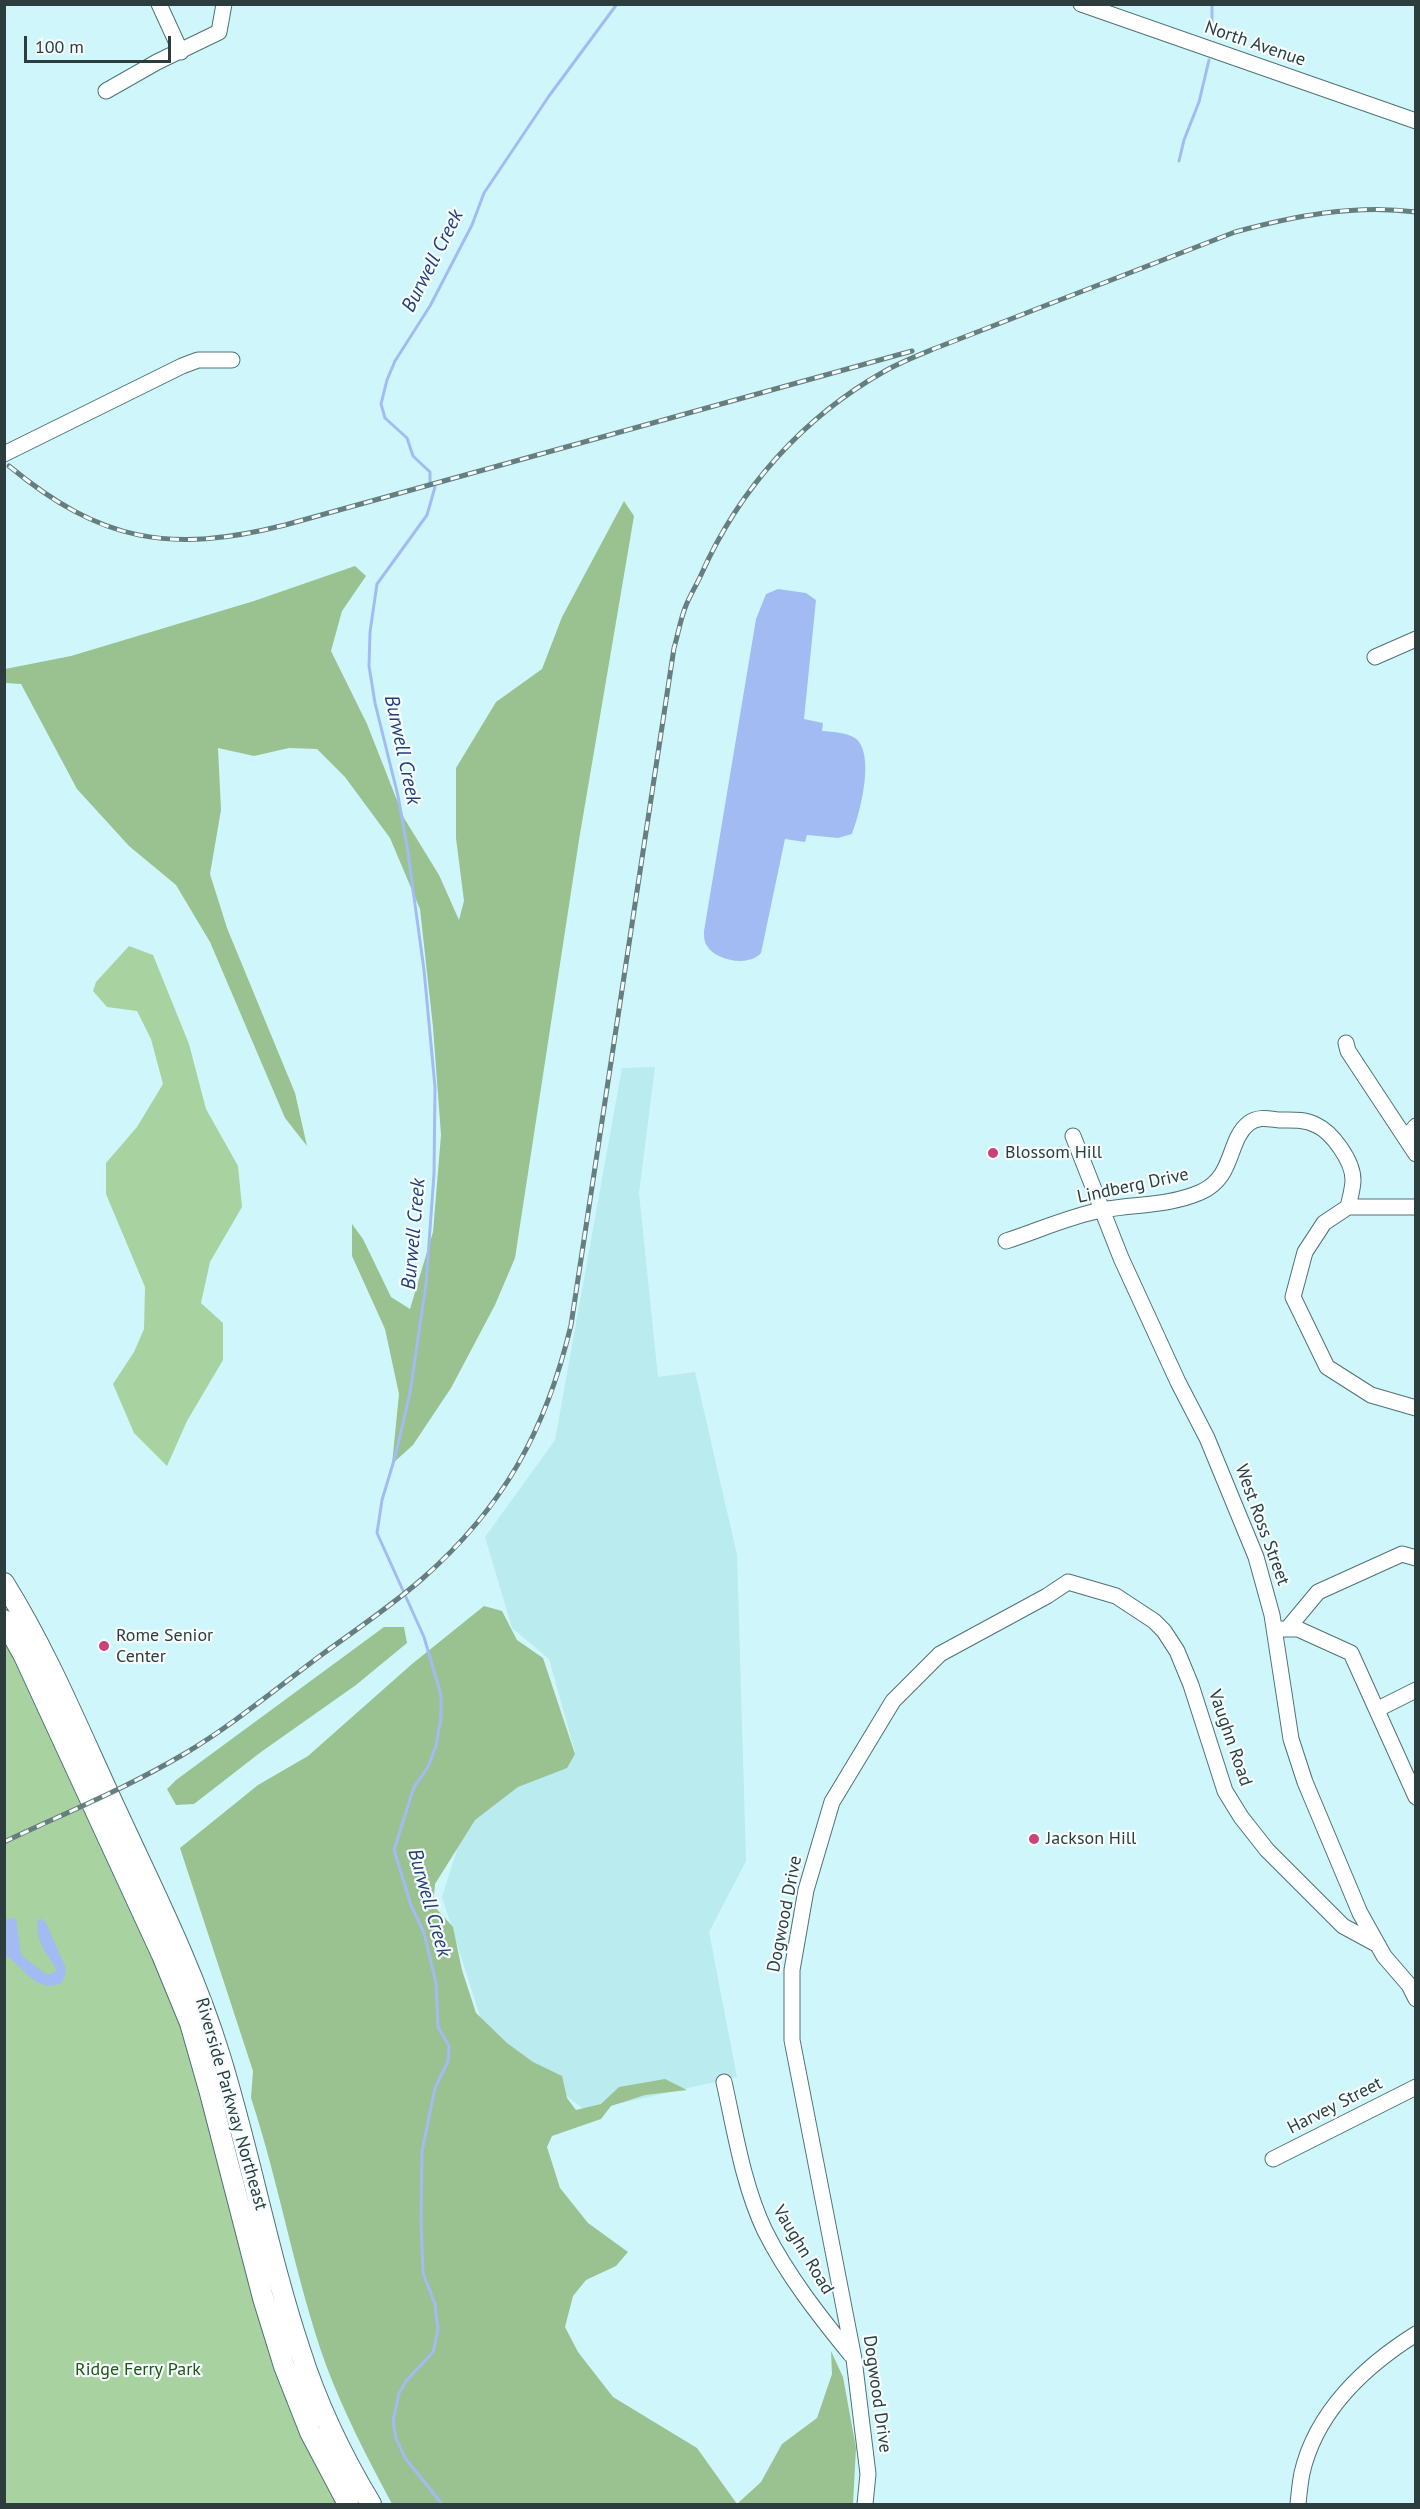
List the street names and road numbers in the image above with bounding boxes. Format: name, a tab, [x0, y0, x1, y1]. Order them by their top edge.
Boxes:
street label: North Avenue	[1202, 17, 1308, 71]
street label: Lindberg Drive	[1075, 1164, 1191, 1208]
street label: West Ross Street	[1230, 1462, 1294, 1588]
street label: Vaughn Road	[1203, 1687, 1257, 1789]
street label: Dogwood Drive	[763, 1854, 807, 1974]
street label: Riverside Parkway Northeast	[190, 1995, 272, 2213]
street label: Harvey Street	[1284, 2073, 1386, 2139]
street label: Vaughn Road	[768, 2201, 838, 2299]
street label: Dogwood Drive	[858, 2334, 896, 2454]

